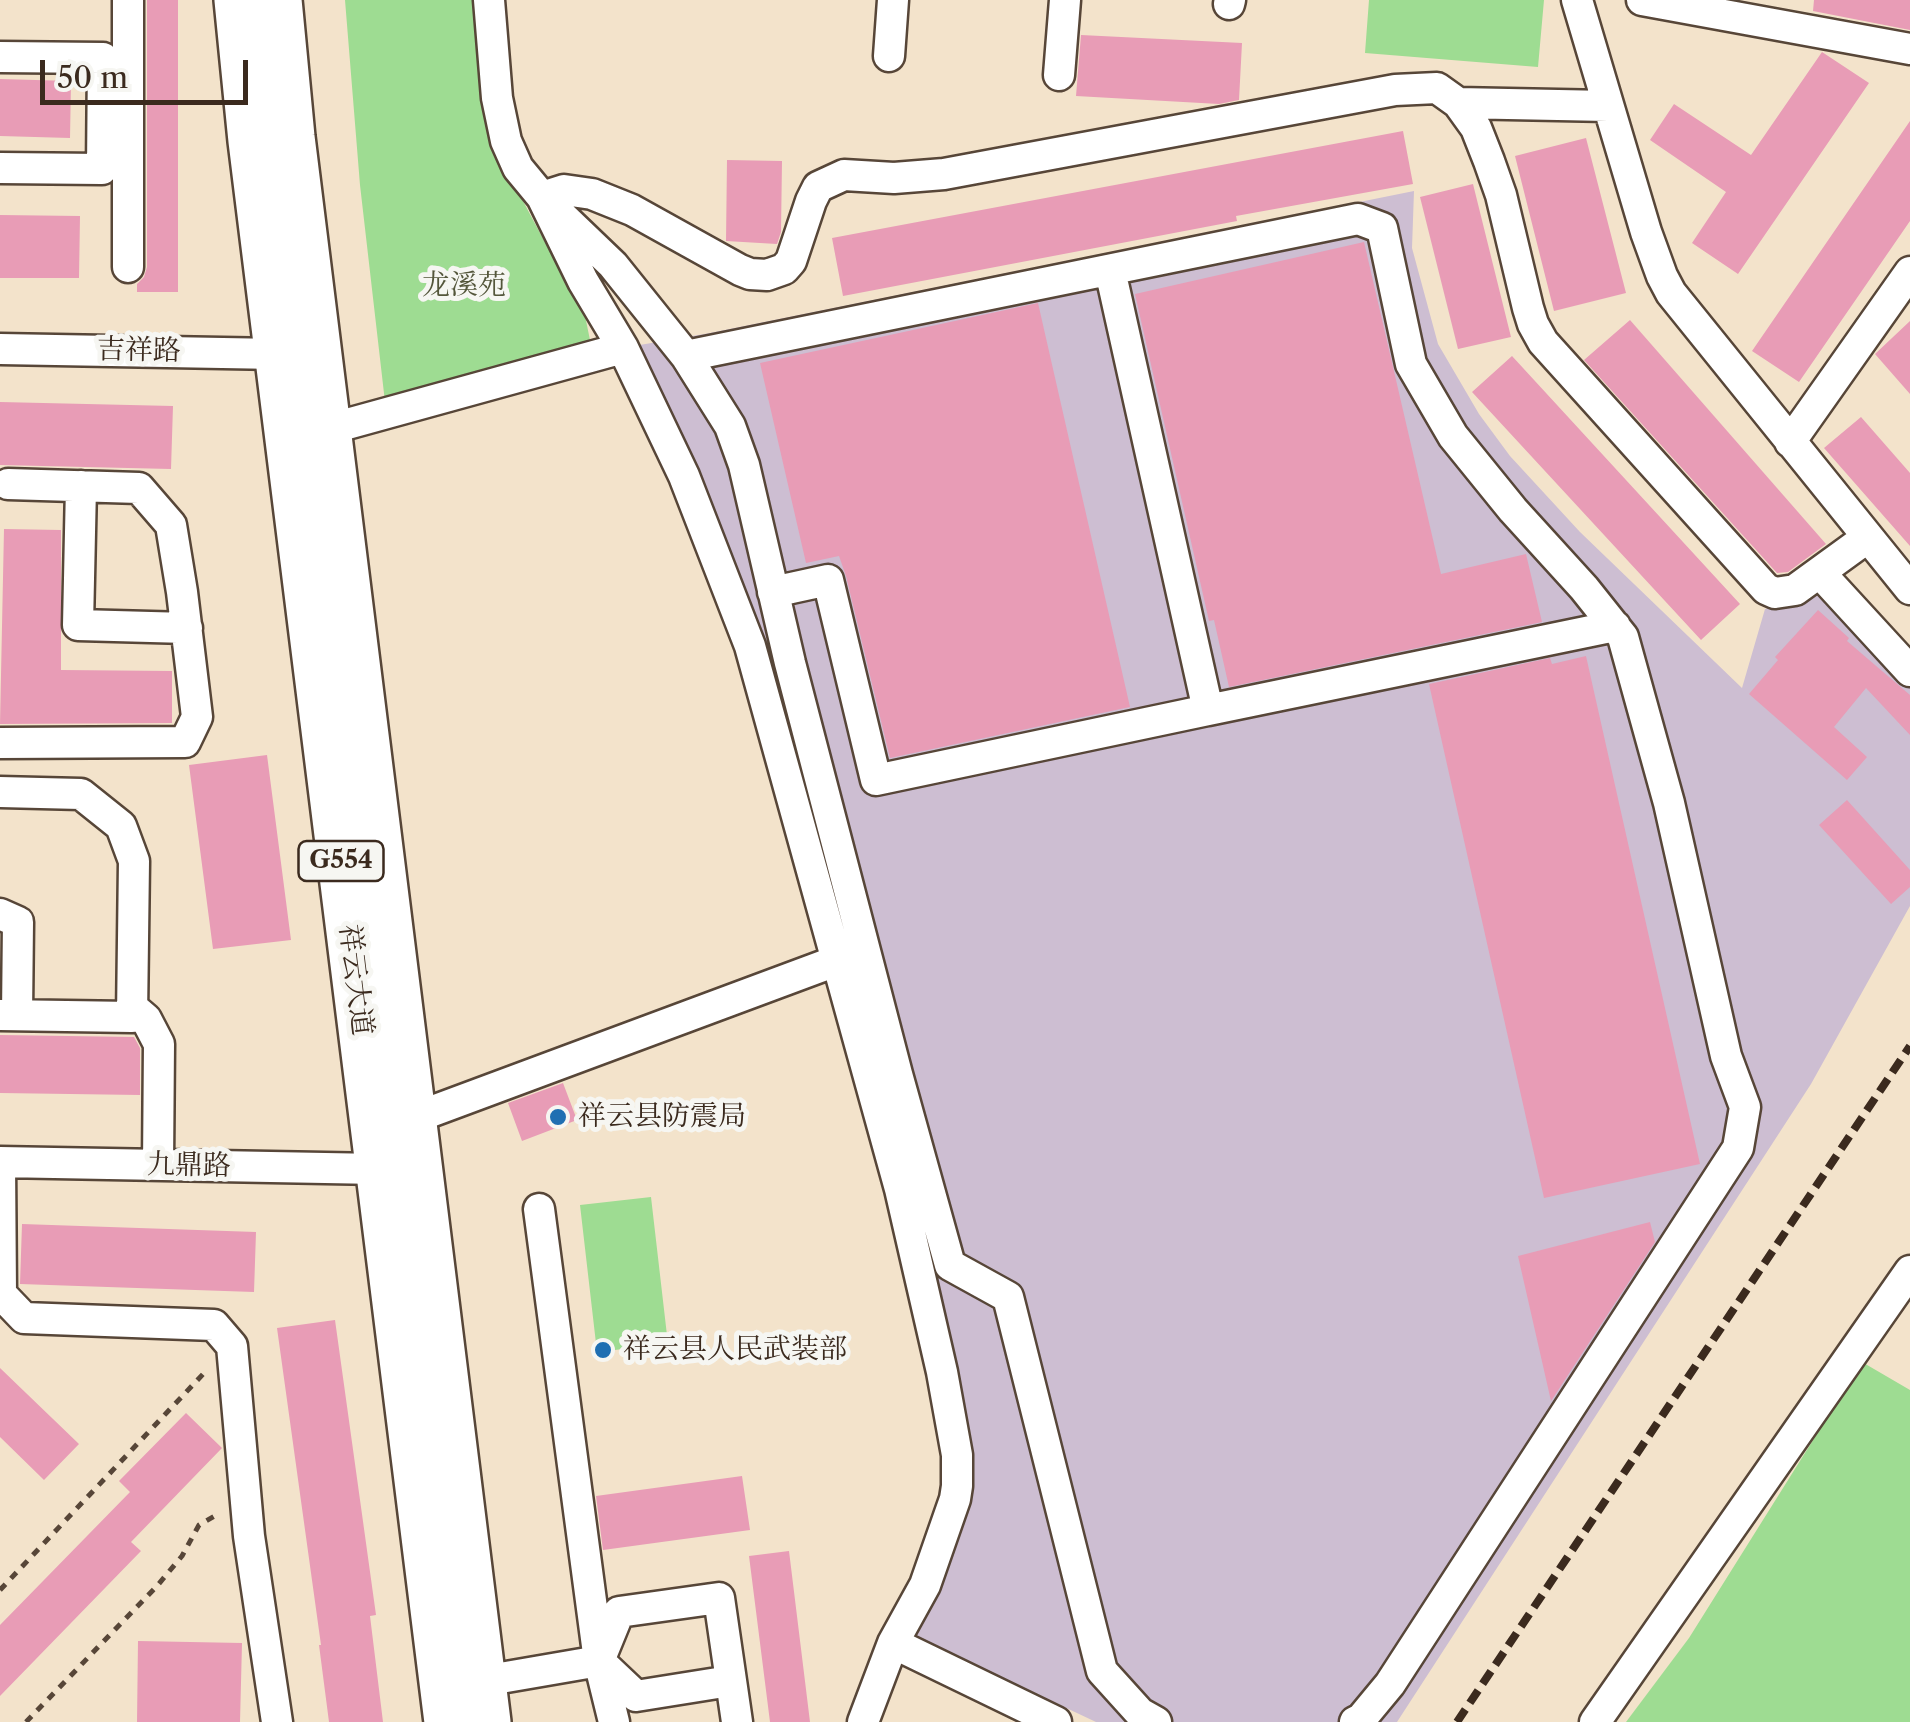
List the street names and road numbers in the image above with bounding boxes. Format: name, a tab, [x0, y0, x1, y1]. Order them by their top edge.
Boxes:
street label: 吉祥路	[97, 333, 181, 369]
road number: G554	[298, 841, 384, 881]
street label: 祥云大道	[332, 922, 378, 1038]
street label: 九鼎路	[147, 1148, 231, 1184]

